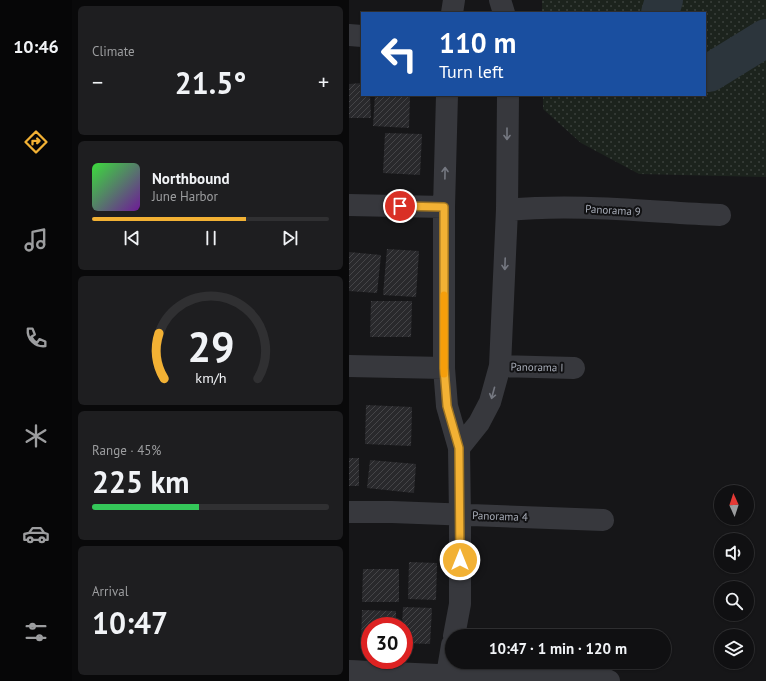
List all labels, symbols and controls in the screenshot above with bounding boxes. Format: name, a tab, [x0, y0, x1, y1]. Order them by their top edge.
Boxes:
text: 110 m	[439, 24, 516, 61]
icon: left	[373, 28, 425, 80]
text: 10:46	[13, 35, 59, 58]
text: Climate	[92, 43, 135, 60]
text: Turn left	[439, 60, 504, 83]
text: 21.5°	[175, 63, 246, 102]
text: −	[92, 68, 103, 96]
text: +	[318, 68, 329, 96]
one-way arrow	[503, 127, 511, 140]
icon: directions	[22, 128, 50, 156]
one-way arrow	[441, 167, 449, 180]
text: Northbound	[152, 169, 229, 188]
text: June Harbor	[152, 188, 218, 205]
pin	[383, 189, 417, 223]
icon: arrive	[389, 195, 411, 217]
street label: Panorama 9	[585, 202, 641, 218]
icon: music	[22, 226, 50, 254]
icon: previous	[121, 227, 143, 249]
icon: pause	[200, 227, 222, 249]
icon: next	[279, 227, 301, 249]
one-way arrow	[501, 257, 508, 270]
text: 29	[187, 319, 234, 372]
icon: phone	[22, 324, 50, 352]
street label: Panorama I	[510, 360, 564, 374]
text: km/h	[195, 367, 226, 386]
one-way arrow	[489, 386, 496, 399]
icon: climate	[22, 422, 50, 450]
text: Range · 45%	[92, 442, 161, 459]
text: 225 km	[92, 462, 190, 501]
north arrow	[714, 485, 754, 525]
map controls	[714, 485, 754, 669]
street label: Panorama 4	[472, 508, 528, 524]
icon: car	[22, 520, 50, 548]
button: sound	[714, 533, 754, 573]
position arrow	[439, 539, 481, 581]
button: search	[714, 581, 754, 621]
text: Arrival	[92, 583, 128, 600]
text: 10:47	[92, 603, 168, 642]
speed limit sign: 30	[361, 617, 413, 669]
icon: filters	[22, 618, 50, 646]
button: layers	[714, 629, 754, 669]
text: 10:47 · 1 min · 120 m	[489, 639, 627, 658]

